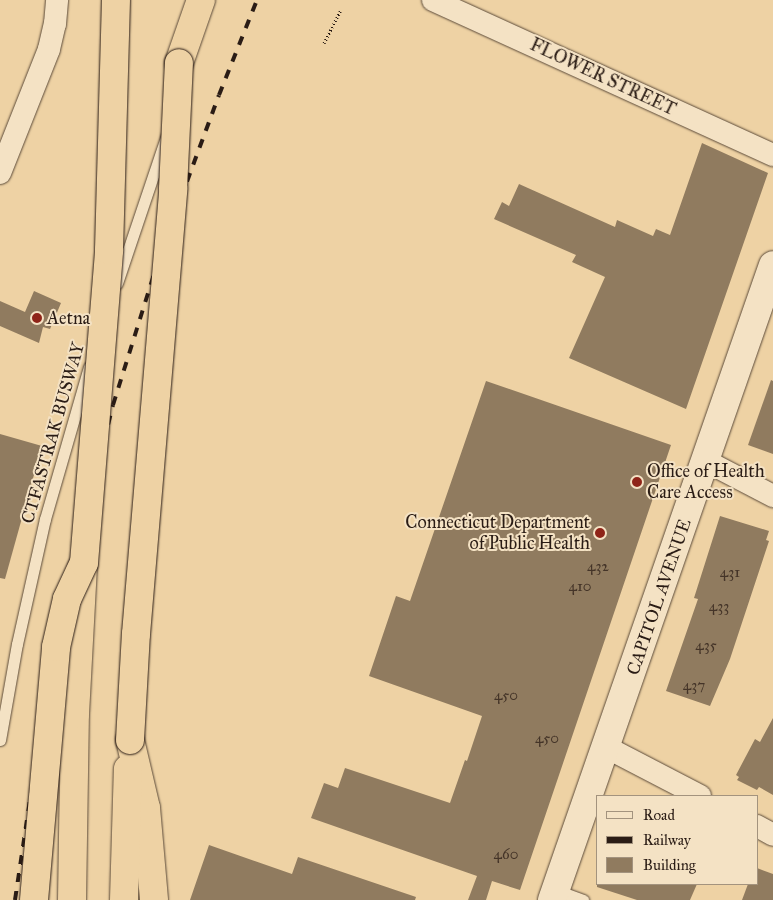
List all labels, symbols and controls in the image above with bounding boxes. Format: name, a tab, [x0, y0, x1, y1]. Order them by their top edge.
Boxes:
street label: FLOWER STREET	[527, 34, 679, 120]
place label: Aetna	[47, 307, 90, 329]
marker: Aetna	[31, 312, 43, 324]
street label: CTFASTRAK BUSWAY	[17, 340, 89, 526]
place label: Office of Health Care Access	[647, 461, 765, 504]
marker: Office of Health Care Access	[631, 476, 643, 488]
place label: Connecticut Department of Public Health	[405, 512, 590, 554]
street label: CAPITOL AVENUE	[622, 516, 696, 678]
marker: Connecticut Department of Public Health	[594, 527, 606, 539]
house number: 432	[587, 558, 609, 576]
house number: 431	[720, 564, 740, 582]
house number: 410	[569, 578, 591, 596]
house number: 433	[709, 598, 729, 616]
house number: 435	[695, 637, 717, 655]
house number: 437	[683, 677, 705, 695]
house number: 450	[494, 687, 518, 705]
house number: 450	[535, 730, 559, 748]
legend	[596, 795, 758, 885]
text: Road	[643, 806, 675, 824]
text: Railway	[643, 831, 691, 849]
house number: 460	[494, 846, 518, 864]
text: Building	[643, 856, 696, 874]

